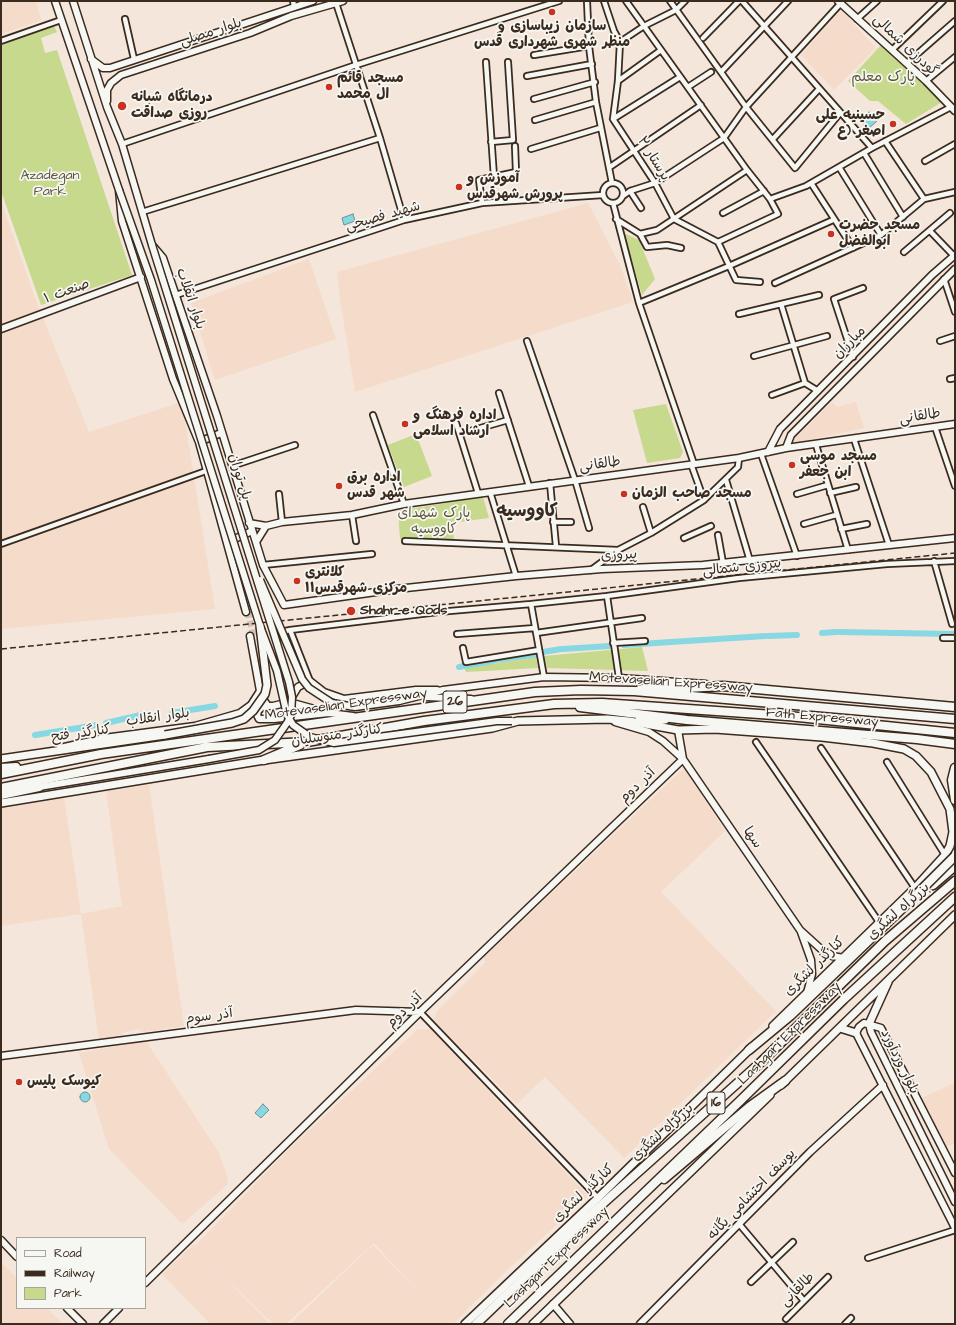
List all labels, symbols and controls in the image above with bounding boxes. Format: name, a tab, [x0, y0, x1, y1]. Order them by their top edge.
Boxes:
marker: سازمان زیباسازی و منظر شهری شهرداری قدس	[547, 7, 557, 17]
street label: گودرزی شمالی	[869, 12, 941, 80]
street label: بلوار مصلی	[178, 15, 244, 51]
place label: سازمان زیباسازی و منظر شهری شهرداری قدس	[474, 19, 630, 52]
park label: پارک معلم	[851, 70, 915, 86]
place label: مسجد قائم ال محمد	[337, 71, 404, 104]
marker: مسجد قائم ال محمد	[324, 82, 334, 92]
place label: درمانگاه شبانه روزی صداقت	[131, 90, 212, 122]
marker: درمانگاه شبانه روزی صداقت	[116, 100, 128, 112]
place label: حسینیه علی اصغر (ع	[816, 108, 885, 140]
marker: حسینیه علی اصغر (ع	[888, 119, 898, 129]
street label: پرستار ۲	[633, 134, 673, 184]
park label: Azadegan Park	[20, 168, 80, 200]
place label: آموزش و پرورش شهرقدس	[467, 171, 563, 204]
marker: آموزش و پرورش شهرقدس	[454, 182, 464, 192]
street label: شهید فصیحی	[344, 198, 422, 236]
place label: مسجد حضرت ابوالفضل	[839, 218, 920, 250]
marker: مسجد حضرت ابوالفضل	[826, 229, 836, 239]
street label: بلوار انقلاب	[172, 266, 208, 332]
street label: صنعت ۱	[42, 276, 92, 308]
street label: مبارزان	[830, 323, 870, 363]
street label: طالقانی	[898, 405, 942, 429]
place label: اداره فرهنگ و ارشاد اسلامی	[413, 408, 496, 440]
marker: اداره فرهنگ و ارشاد اسلامی	[400, 419, 410, 429]
place label: مسجد موسی ابن جعفر	[800, 449, 877, 482]
street label: پل توران	[224, 452, 254, 502]
street label: طالقانی	[578, 454, 622, 476]
marker: مسجد موسی ابن جعفر	[787, 460, 797, 470]
place label: اداره برق شهر قدس	[347, 470, 405, 502]
marker: اداره برق شهر قدس	[334, 481, 344, 491]
place label: مسجد صاحب الزمان	[632, 486, 752, 502]
marker: مسجد صاحب الزمان	[619, 489, 629, 499]
district label: کاووسیه	[496, 501, 558, 523]
park label: پارک شهدای کاووسیه	[398, 506, 470, 538]
street label: پیروزی	[600, 547, 638, 565]
street label: پیروزی شمالی	[702, 556, 782, 580]
place label: کلانتری ۱۱مرکزی شهرقدس	[305, 565, 407, 598]
marker: کلانتری ۱۱مرکزی شهرقدس	[292, 576, 302, 586]
place label: Shahr-e Qods	[360, 603, 447, 619]
marker: Shahr-e Qods	[345, 605, 357, 617]
street label: Motevaselian Expressway	[589, 669, 753, 697]
street label: Motevaselian Expressway	[264, 685, 428, 725]
road number: 26	[443, 691, 467, 713]
street label: بلوار انقلاب	[125, 705, 191, 731]
street label: Fath Expressway	[765, 705, 879, 731]
street label: کنارگذر متوسلیان	[290, 721, 384, 751]
street label: کنارگذر فتح	[50, 722, 112, 746]
street label: آذر دوم	[616, 765, 660, 807]
street label: سها	[739, 824, 765, 852]
street label: بزرگراه لشگری	[864, 880, 934, 944]
street label: کنارگذر لشگری	[781, 934, 849, 1000]
street label: Lashgari Expressway	[735, 979, 845, 1089]
street label: آذر دوم	[383, 990, 427, 1032]
street label: آذر سوم	[184, 1005, 234, 1029]
street label: بلوار وردآورد	[876, 1027, 922, 1097]
place label: کیوسک پلیس	[27, 1074, 101, 1090]
marker: کیوسک پلیس	[14, 1077, 24, 1087]
road number: 16	[707, 1092, 725, 1114]
street label: بزرگراه لشگری	[628, 1101, 698, 1165]
street label: یوسف احتشامی یگانه	[704, 1146, 800, 1244]
street label: کنارگذر لشگری	[550, 1161, 618, 1227]
street label: Lashgari Expressway	[501, 1204, 613, 1312]
legend	[16, 1237, 146, 1309]
text: Road	[54, 1245, 82, 1262]
text: Railway	[54, 1265, 95, 1282]
street label: طالقانی	[777, 1269, 819, 1311]
text: Park	[54, 1285, 82, 1302]

